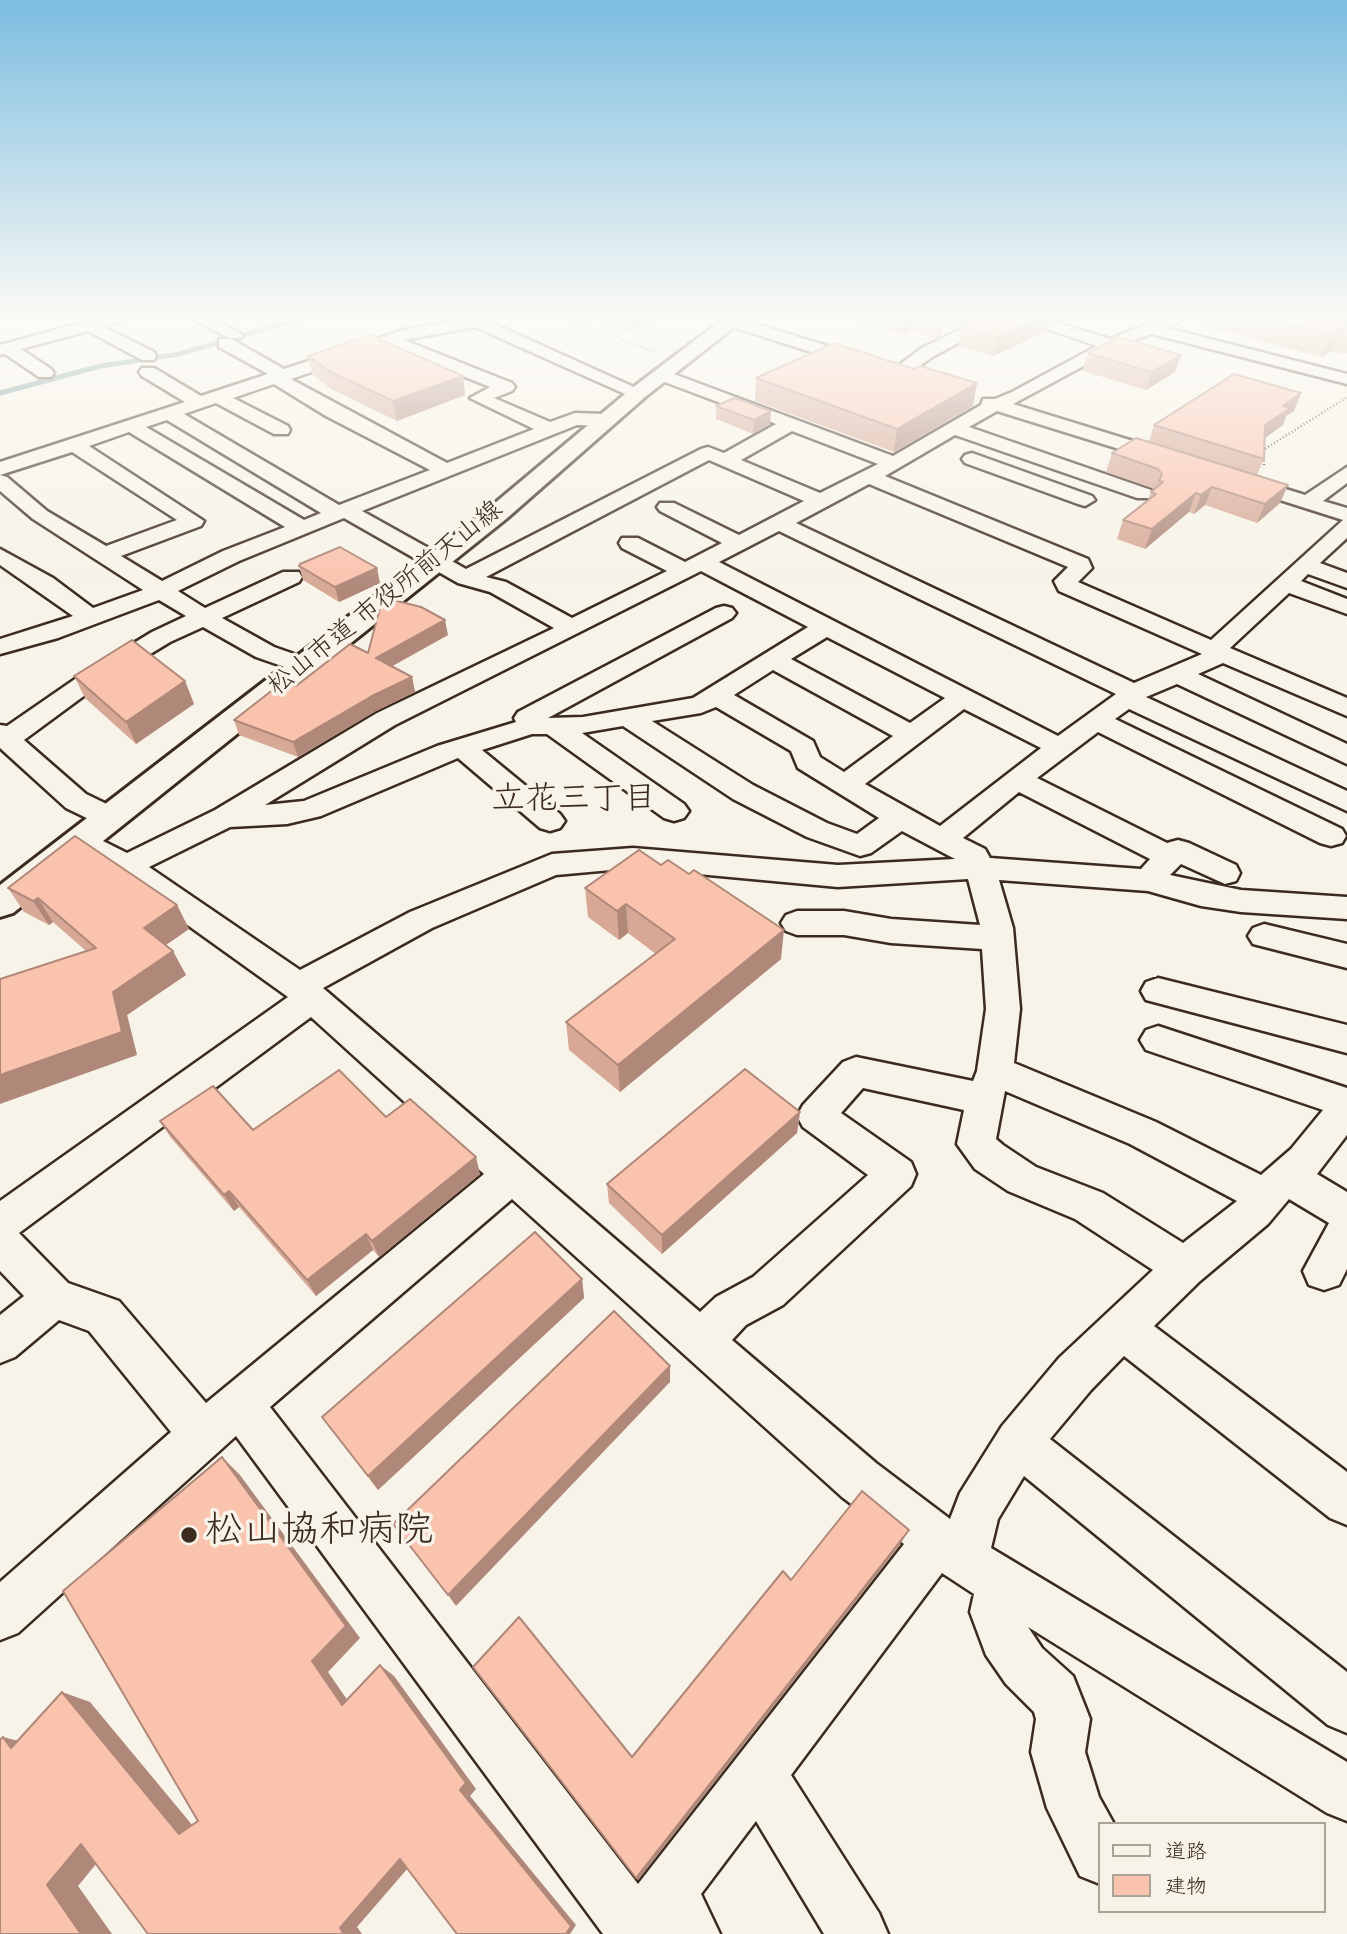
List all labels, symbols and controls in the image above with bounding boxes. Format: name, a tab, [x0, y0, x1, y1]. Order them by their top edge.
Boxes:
street label: 松山市道 市役所前天山線	[264, 496, 510, 704]
district label: 立花三丁目	[492, 783, 656, 823]
place label: 松山協和病院	[205, 1512, 433, 1558]
marker: 松山協和病院	[179, 1525, 199, 1545]
legend	[1098, 1822, 1326, 1913]
text: 道路	[1165, 1838, 1207, 1868]
text: 建物	[1165, 1873, 1207, 1903]

